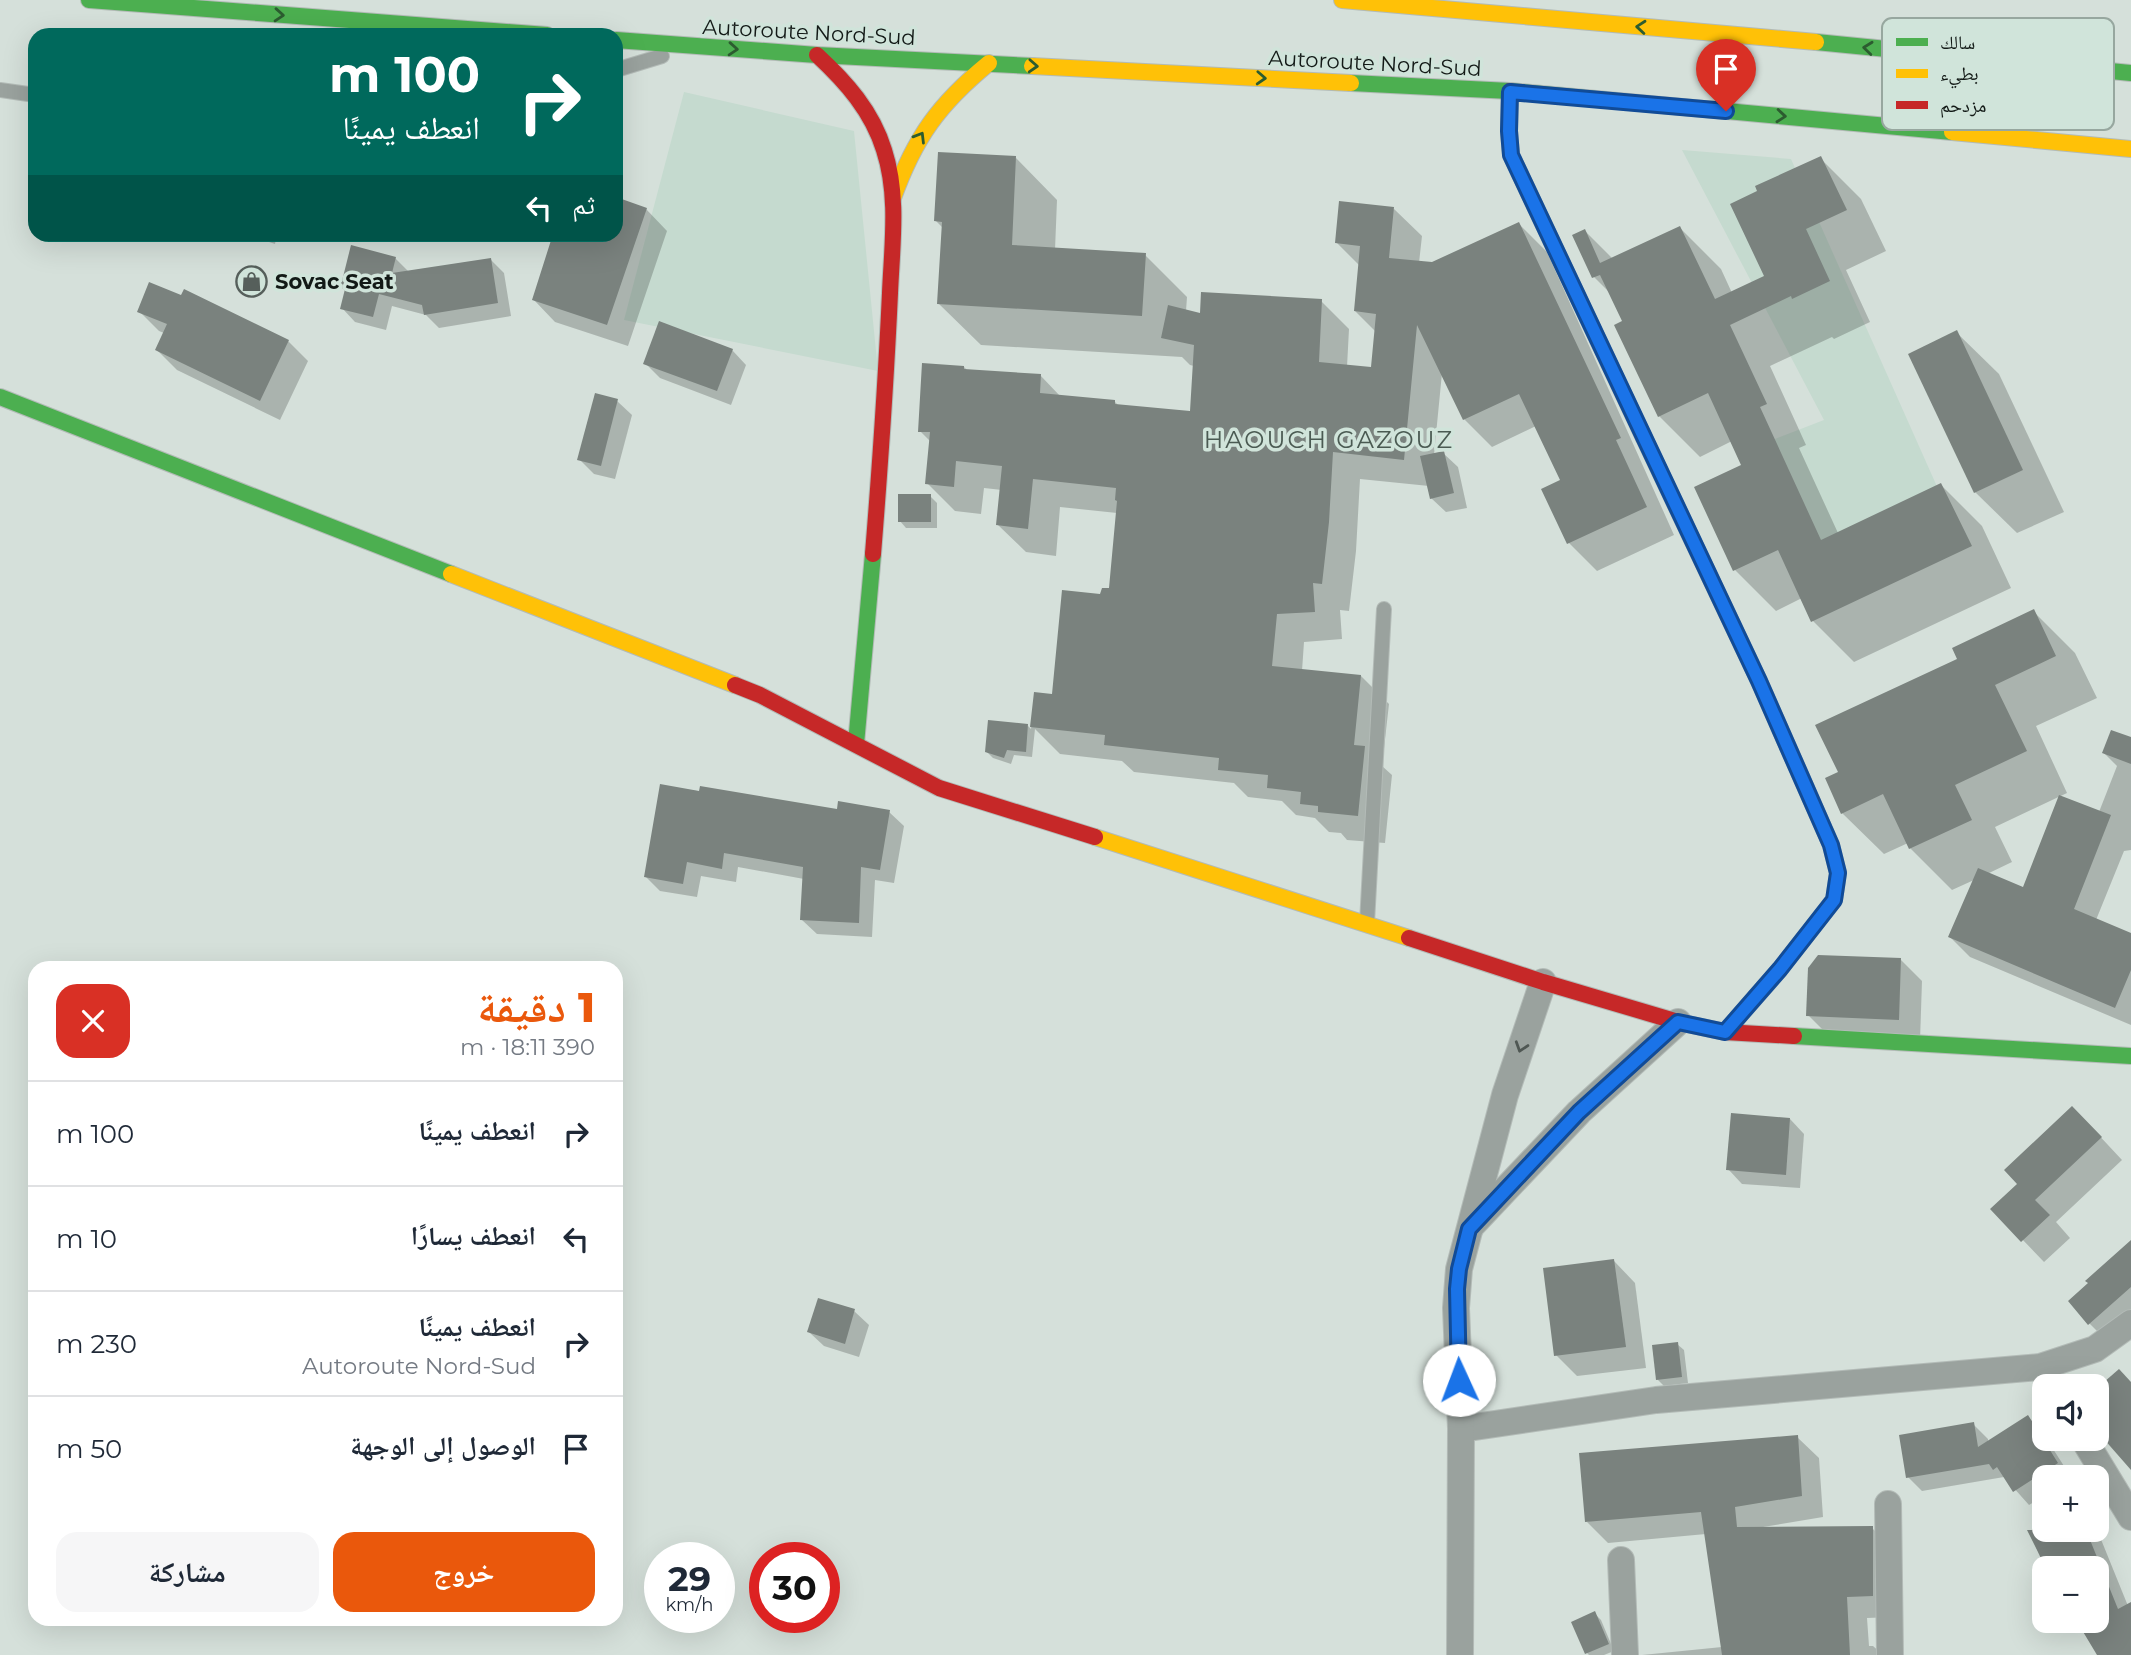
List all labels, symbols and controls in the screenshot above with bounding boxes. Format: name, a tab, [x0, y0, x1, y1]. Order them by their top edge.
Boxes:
one-way arrow	[274, 7, 285, 22]
street label: Autoroute Nord-Sud	[702, 14, 916, 50]
legend	[1882, 18, 2114, 130]
one-way arrow	[1636, 20, 1647, 35]
text: سالك	[1940, 31, 1975, 54]
pin	[1696, 39, 1756, 111]
one-way arrow	[728, 41, 739, 56]
one-way arrow	[1862, 41, 1873, 56]
text: 100 m	[329, 45, 480, 104]
street label: Autoroute Nord-Sud	[1268, 45, 1482, 81]
icon: arrive	[1707, 50, 1745, 88]
icon: right	[504, 56, 595, 147]
one-way arrow	[1028, 58, 1039, 73]
text: بطيء	[1940, 62, 1979, 89]
one-way arrow	[1255, 70, 1266, 85]
text: مزدحم	[1940, 94, 1986, 118]
text: انعطف يمينًا	[343, 108, 480, 147]
one-way arrow	[1775, 109, 1786, 124]
one-way arrow	[912, 131, 925, 144]
icon: left	[520, 189, 558, 227]
text: ثم	[572, 189, 595, 221]
shop icon: Sovac Seat	[235, 264, 269, 298]
place label: Sovac Seat	[275, 269, 394, 294]
district label: HAOUCH GAZOUZ	[1204, 425, 1454, 454]
text: 1 دقيقة	[478, 981, 595, 1033]
button: close	[56, 984, 130, 1058]
text: 390 m · 18:11	[460, 1033, 595, 1061]
one-way arrow	[1515, 1040, 1529, 1052]
text: انعطف يمينًا	[418, 1115, 536, 1147]
icon: right	[557, 1115, 595, 1153]
text: 100 m	[56, 1118, 134, 1150]
text: انعطف يسارًا	[411, 1220, 536, 1252]
icon: left	[557, 1220, 595, 1258]
text: 10 m	[56, 1223, 117, 1255]
text: انعطف يمينًا	[418, 1311, 536, 1343]
icon: right	[557, 1325, 595, 1363]
text: 230 m	[56, 1328, 137, 1360]
position arrow	[1422, 1343, 1496, 1417]
text: Autoroute Nord-Sud	[302, 1352, 536, 1380]
map controls	[2032, 1374, 2109, 1633]
button: sound	[2032, 1374, 2109, 1451]
text: الوصول إلى الوجهة	[350, 1430, 536, 1462]
icon: arrive	[557, 1430, 595, 1468]
text: 50 m	[56, 1433, 122, 1465]
button: +	[2032, 1465, 2109, 1542]
button: مشاركة	[56, 1532, 319, 1612]
button: خروج	[333, 1532, 595, 1612]
speed limit sign: 30	[749, 1542, 840, 1633]
button: −	[2032, 1556, 2109, 1633]
text: 29	[668, 1557, 711, 1600]
text: km/h	[665, 1594, 714, 1616]

